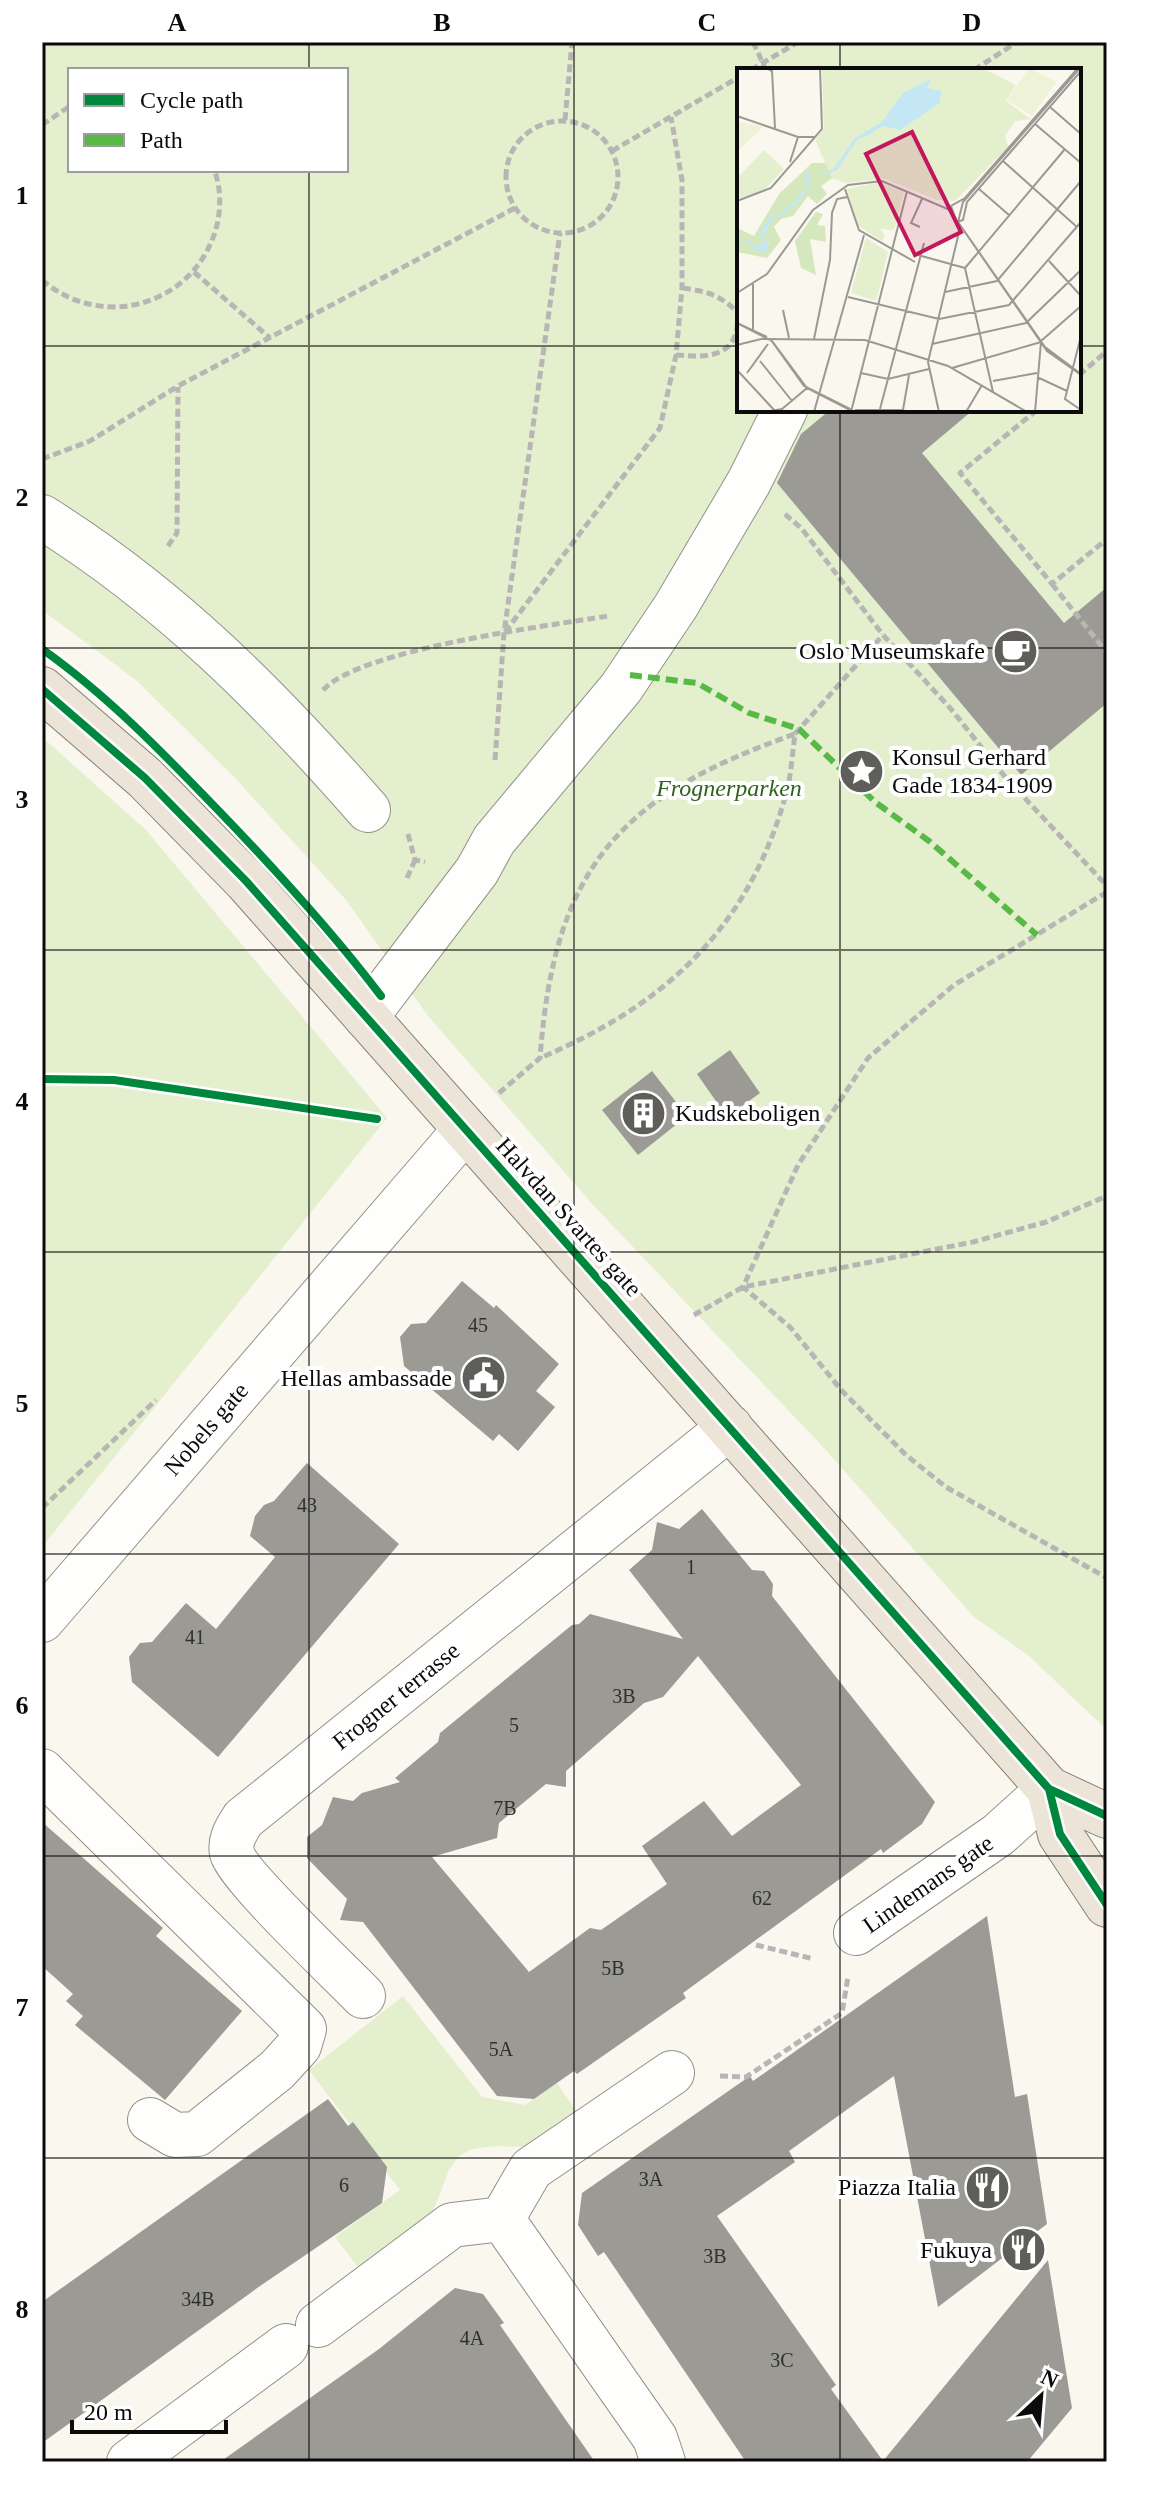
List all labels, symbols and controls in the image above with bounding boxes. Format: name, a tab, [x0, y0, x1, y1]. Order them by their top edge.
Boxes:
text: A	[168, 8, 187, 37]
text: B	[433, 8, 451, 37]
text: C	[698, 8, 716, 37]
text: D	[963, 8, 981, 37]
legend	[68, 68, 348, 172]
inset map	[737, 68, 1081, 412]
text: Cycle path	[140, 87, 243, 113]
text: Path	[140, 127, 183, 153]
text: 1	[16, 181, 29, 210]
text: 2	[16, 483, 29, 512]
cafe icon: Oslo Museumskafe	[992, 627, 1040, 675]
place label: Oslo Museumskafe	[799, 638, 985, 664]
place label: Konsul Gerhard Gade 1834-1909	[892, 744, 1053, 798]
place icon: Konsul Gerhard Gade 1834-1909	[837, 747, 885, 795]
park label: Frognerparken	[655, 775, 802, 801]
text: 3	[16, 785, 29, 814]
text: 4	[16, 1087, 29, 1116]
building icon: Kudskeboligen	[620, 1089, 668, 1137]
place label: Kudskeboligen	[675, 1100, 820, 1126]
street label: Halvdan Svartes gate	[491, 1133, 647, 1301]
house number: 45	[468, 1314, 488, 1336]
public building icon: Hellas ambassade	[459, 1354, 507, 1402]
place label: Hellas ambassade	[281, 1365, 452, 1391]
street label: Nobels gate	[159, 1377, 253, 1481]
text: 5	[16, 1389, 29, 1418]
house number: 43	[297, 1494, 317, 1516]
house number: 1	[686, 1556, 696, 1578]
house number: 41	[185, 1626, 205, 1648]
street label: Frogner terrasse	[327, 1637, 465, 1755]
house number: 3B	[612, 1685, 636, 1707]
text: 6	[16, 1691, 29, 1720]
house number: 5	[509, 1714, 519, 1736]
house number: 7B	[493, 1797, 517, 1819]
street label: Lindemans gate	[858, 1830, 998, 1938]
house number: 62	[752, 1887, 772, 1909]
house number: 5B	[601, 1957, 625, 1979]
text: 7	[16, 1993, 29, 2022]
house number: 5A	[489, 2038, 514, 2060]
restaurant icon: Piazza Italia	[963, 2163, 1011, 2211]
house number: 3A	[639, 2168, 664, 2190]
house number: 6	[339, 2174, 349, 2196]
place label: Piazza Italia	[838, 2174, 956, 2200]
restaurant icon: Fukuya	[999, 2226, 1047, 2274]
place label: Fukuya	[920, 2237, 992, 2263]
house number: 3B	[703, 2245, 727, 2267]
house number: 34B	[181, 2288, 215, 2310]
text: 8	[16, 2295, 29, 2324]
house number: 4A	[460, 2327, 485, 2349]
house number: 3C	[770, 2349, 794, 2371]
north arrow	[1001, 2356, 1081, 2436]
text: N	[1037, 2364, 1062, 2393]
scale bar	[72, 2384, 226, 2434]
text: 20 m	[84, 2399, 133, 2425]

